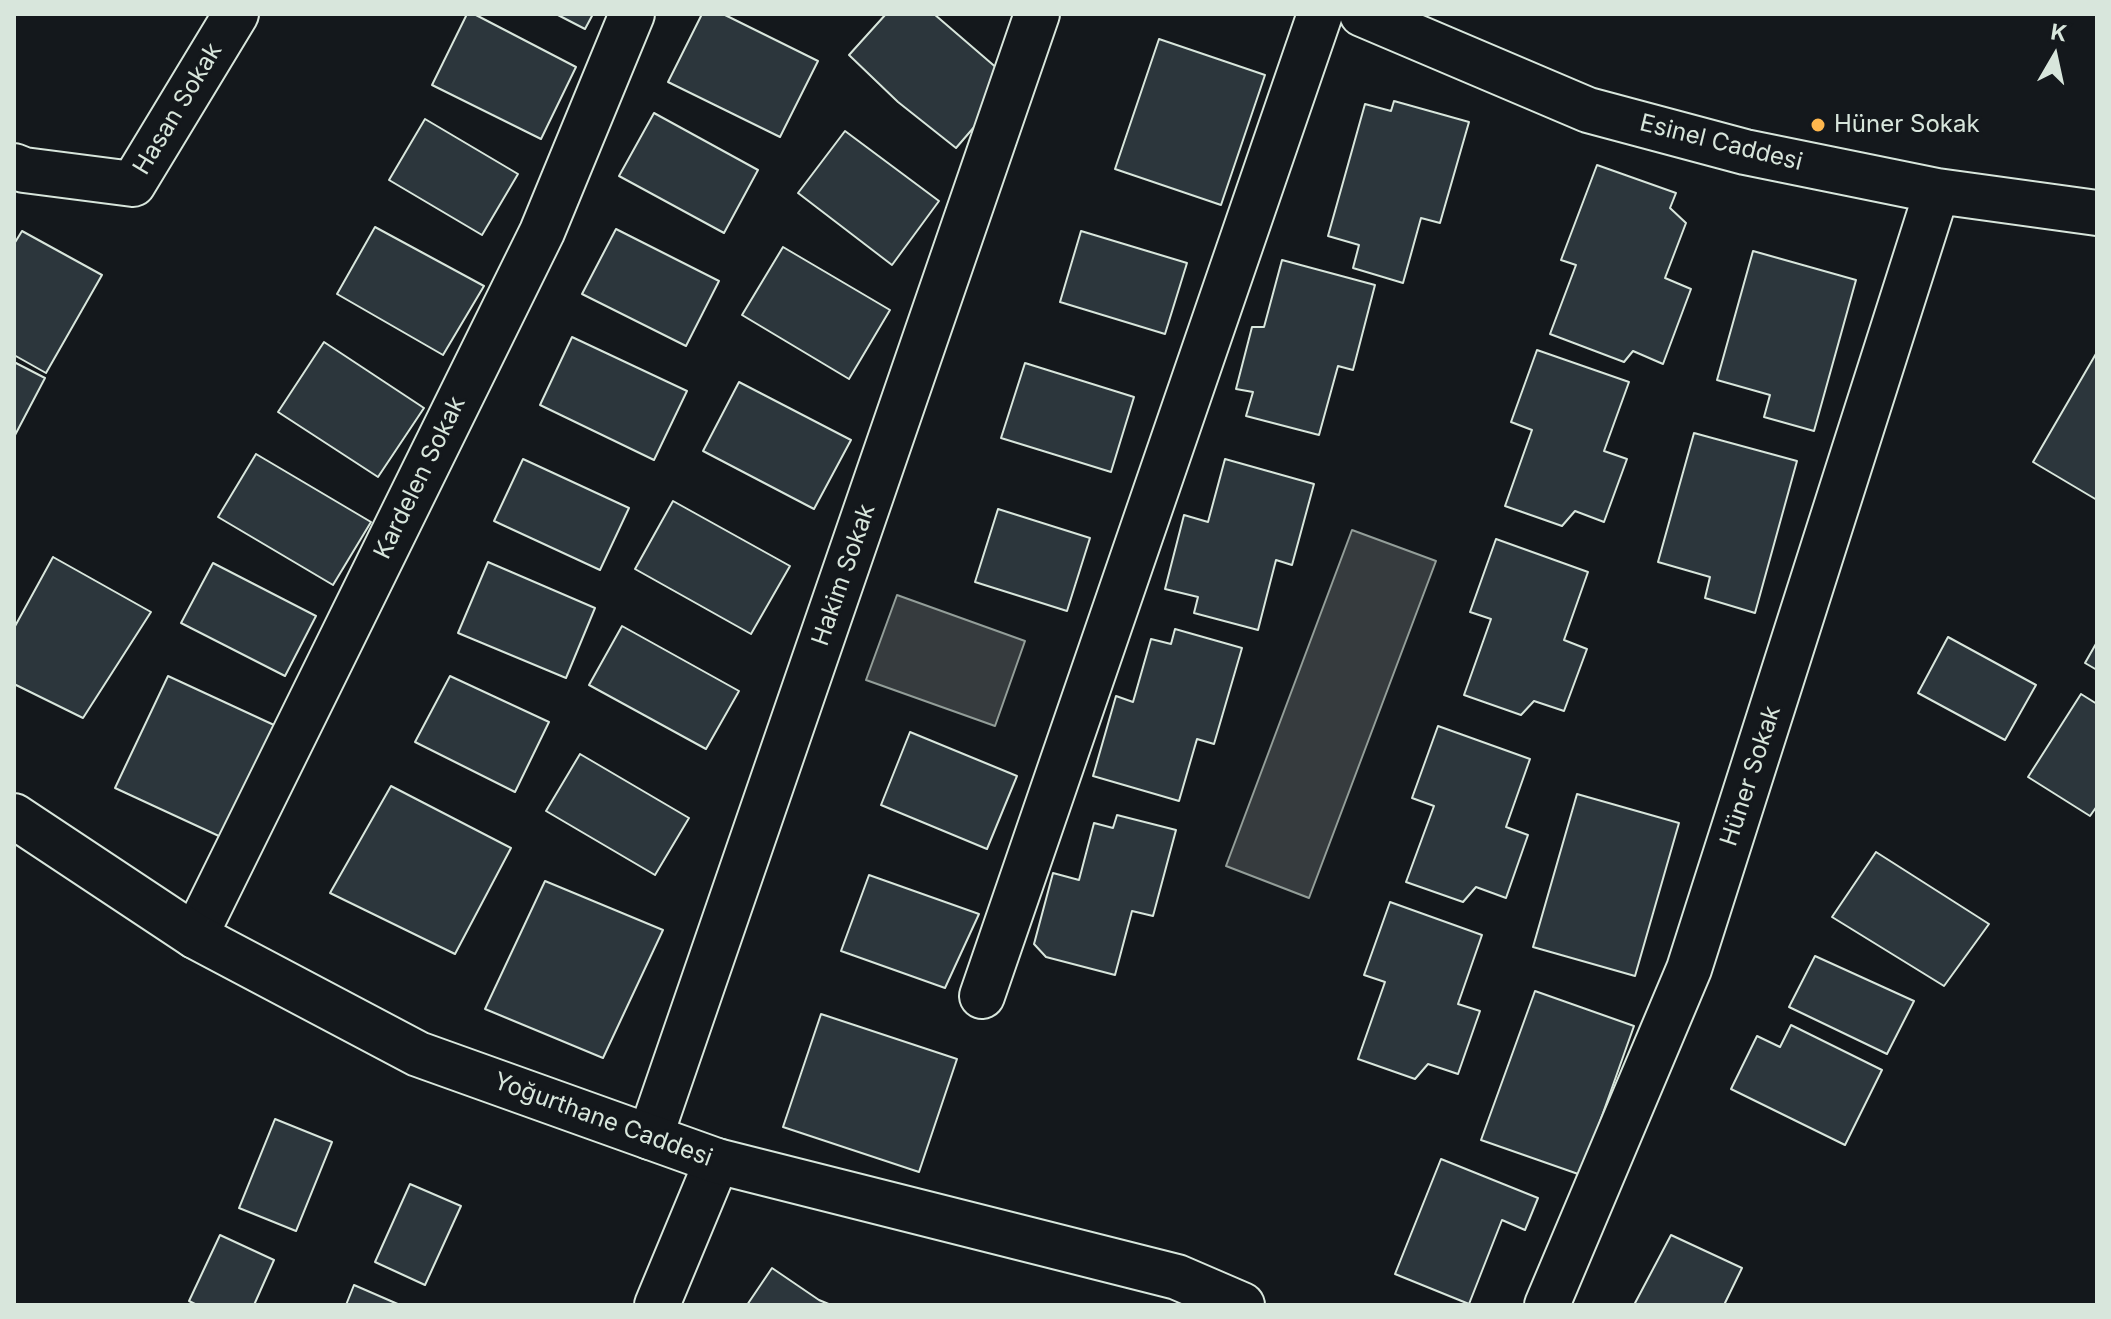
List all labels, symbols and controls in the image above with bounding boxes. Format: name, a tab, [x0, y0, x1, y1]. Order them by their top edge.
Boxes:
north arrow	[2015, 16, 2095, 96]
text: K	[2049, 18, 2069, 46]
street label: Hasan Sokak	[128, 38, 228, 180]
street label: Esinel Caddesi	[1637, 109, 1805, 177]
place label: Hüner Sokak	[1834, 111, 1980, 139]
marker: Hüner Sokak	[1809, 116, 1827, 134]
street label: Kardelen Sokak	[368, 392, 472, 564]
street label: Hakim Sokak	[806, 500, 882, 650]
street label: Hüner Sokak	[1715, 702, 1787, 850]
street label: Yoğurthane Caddesi	[490, 1067, 716, 1173]

